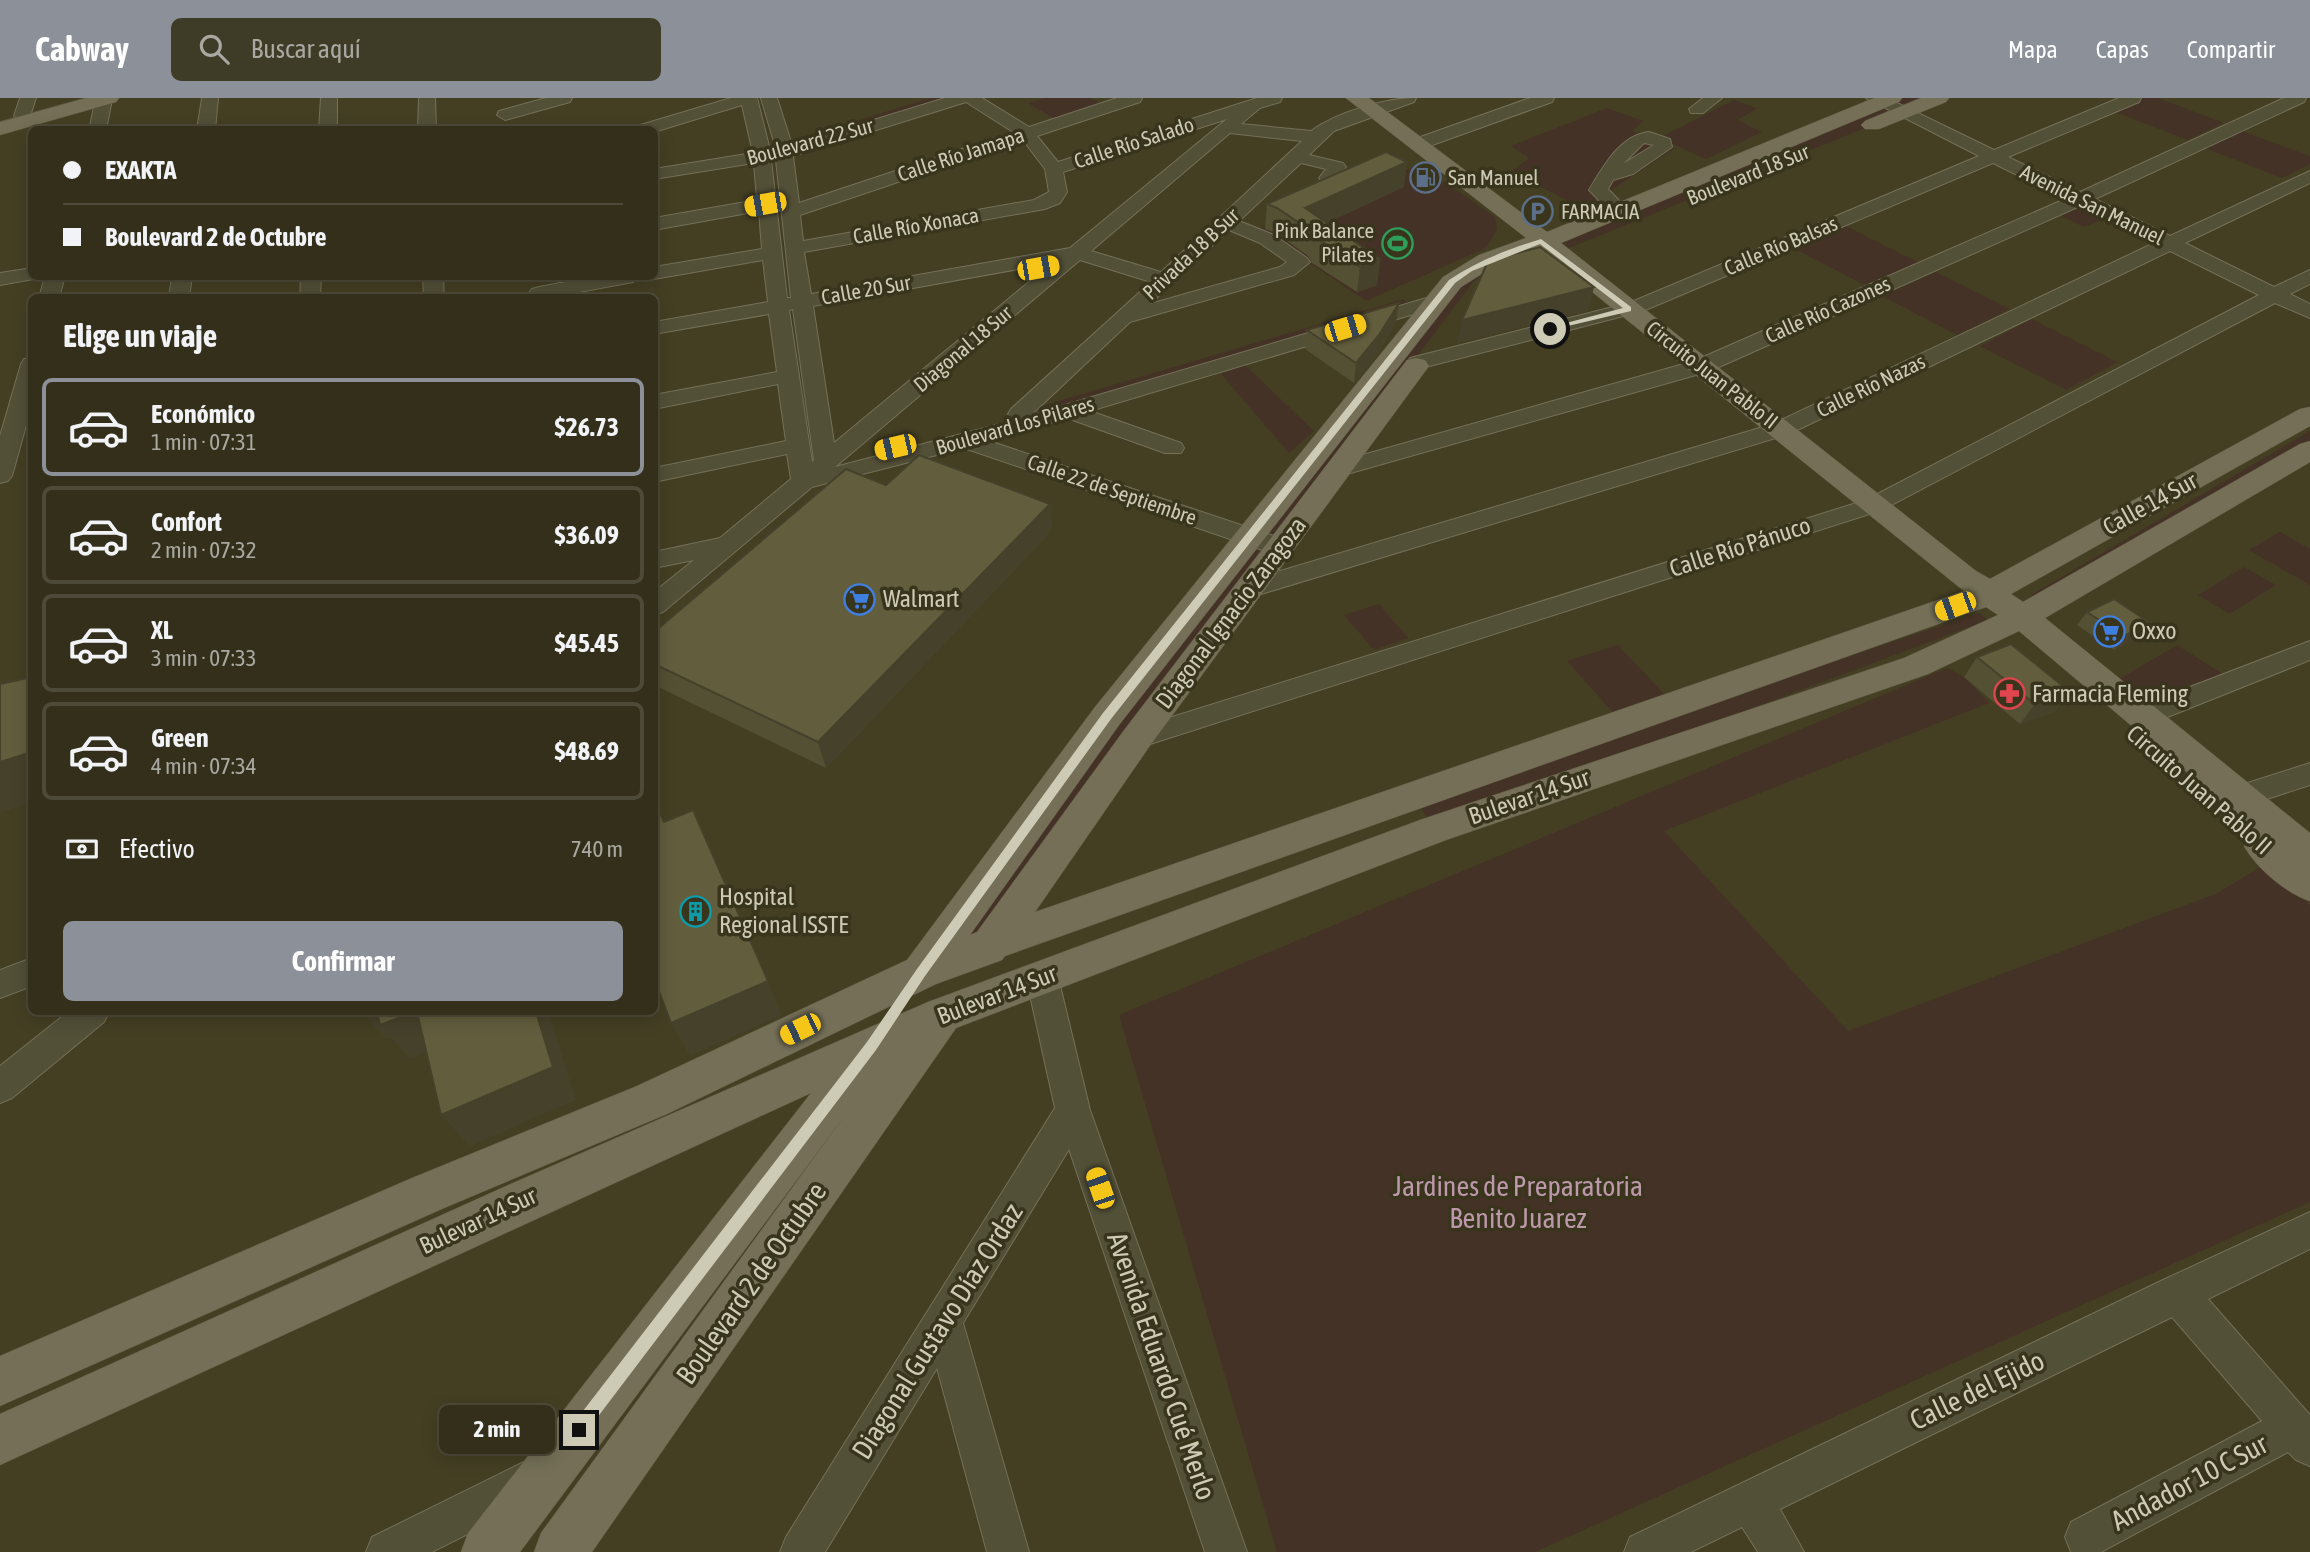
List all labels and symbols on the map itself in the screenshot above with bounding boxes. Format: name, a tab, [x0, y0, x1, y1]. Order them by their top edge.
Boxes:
street label: Calle Río Salado	[1071, 111, 1197, 173]
street label: Boulevard 22 Sur	[744, 112, 876, 169]
street label: Calle Río Jamapa	[894, 122, 1027, 186]
street label: Boulevard 18 Sur	[1683, 138, 1813, 209]
street label: Avenida San Manuel	[2017, 159, 2169, 249]
fuel station icon: San Manuel	[1408, 161, 1442, 195]
place label: San Manuel	[1448, 165, 1539, 189]
car	[743, 190, 788, 218]
parking icon: FARMACIA	[1521, 195, 1555, 229]
place label: FARMACIA	[1561, 199, 1640, 223]
street label: Calle Río Xonaca	[851, 202, 981, 248]
street label: Privada 18 B Sur	[1137, 202, 1244, 304]
street label: Calle Río Balsas	[1720, 210, 1841, 280]
place label: Pink Balance Pilates	[1274, 218, 1374, 266]
sports icon: Pink Balance Pilates	[1380, 226, 1414, 260]
car	[1016, 254, 1061, 282]
street label: Calle 20 Sur	[819, 269, 913, 309]
street label: Calle Río Cazones	[1761, 271, 1894, 347]
street label: Diagonal 18 Sur	[908, 300, 1017, 396]
car	[1322, 312, 1369, 344]
route start	[1534, 313, 1566, 345]
street label: Circuito Juan Pablo II	[1642, 316, 1783, 433]
street label: Calle Río Nazas	[1812, 349, 1929, 422]
street label: Boulevard Los Pilares	[933, 391, 1097, 459]
car	[873, 432, 918, 462]
street label: Calle 22 de Septiembre	[1025, 449, 1200, 529]
street label: Calle 14 Sur	[2098, 466, 2202, 540]
street label: Calle Río Pánuco	[1666, 511, 1814, 582]
street label: Diagonal Ignacio Zaragoza	[1150, 512, 1311, 714]
supermarket icon: Walmart	[843, 582, 877, 616]
place label: Walmart	[883, 585, 959, 612]
car	[1932, 589, 1979, 623]
supermarket icon: Oxxo	[2092, 614, 2126, 648]
place label: Oxxo	[2132, 617, 2176, 644]
pharmacy icon: Farmacia Fleming	[1992, 677, 2026, 711]
place label: Farmacia Fleming	[2032, 680, 2189, 707]
street label: Circuito Juan Pablo II	[2122, 719, 2277, 860]
street label: Bulevar 14 Sur	[1465, 763, 1593, 830]
place label: Hospital Regional ISSTE	[719, 883, 849, 938]
building icon: Hospital Regional ISSTE	[679, 894, 713, 928]
street label: Bulevar 14 Sur	[933, 959, 1061, 1030]
car	[777, 1010, 824, 1048]
car	[1084, 1165, 1117, 1211]
park label: Jardines de Preparatoria Benito Juarez	[1393, 1170, 1643, 1234]
street label: Boulevard 2 de Octubre	[669, 1176, 833, 1390]
street label: Bulevar 14 Sur	[415, 1181, 541, 1259]
street label: Diagonal Gustavo Díaz Ordaz	[845, 1197, 1029, 1465]
street label: Avenida Eduardo Cué Merlo	[1101, 1228, 1223, 1504]
street label: Calle del Ejido	[1905, 1344, 2049, 1436]
callout: 2 min	[439, 1406, 554, 1454]
route end	[563, 1414, 595, 1446]
street label: Andador 10 C Sur	[2105, 1427, 2273, 1537]

